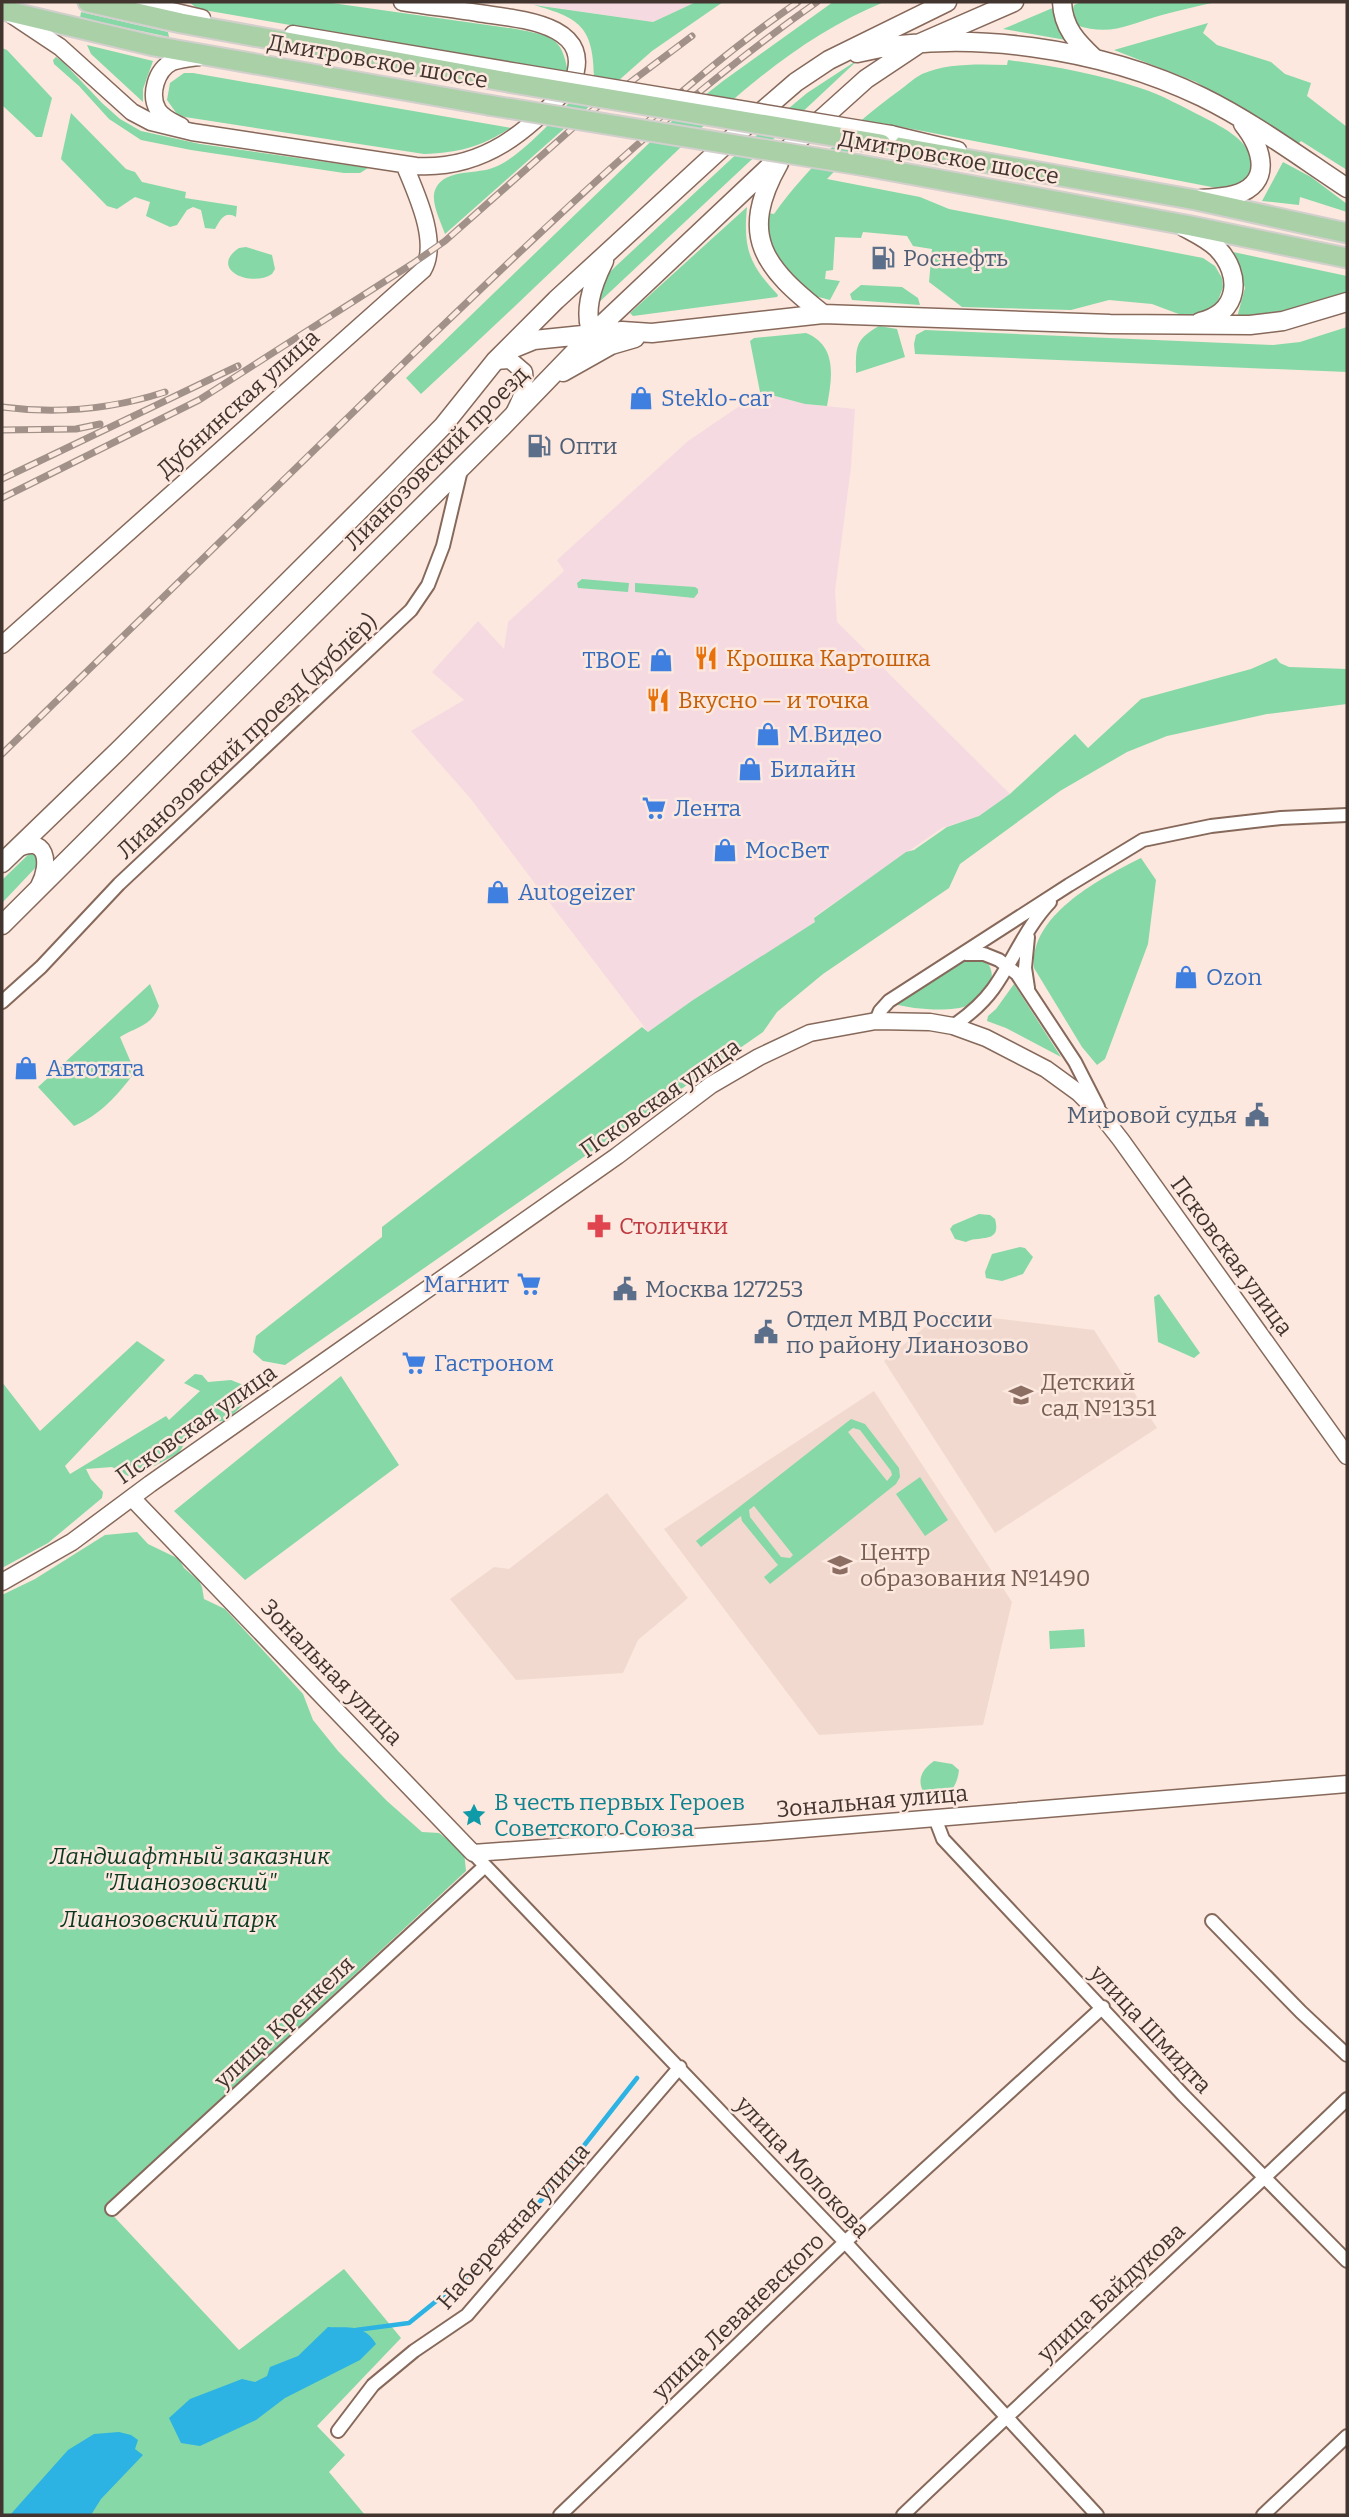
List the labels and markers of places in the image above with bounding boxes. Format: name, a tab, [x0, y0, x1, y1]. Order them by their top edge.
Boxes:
fuel station icon: Роснефть	[869, 244, 897, 272]
place label: Роснефть	[903, 244, 1008, 272]
shop icon: Steklo-car	[627, 384, 655, 412]
place label: Steklo-car	[661, 384, 772, 412]
fuel station icon: Опти	[525, 432, 553, 460]
place label: Опти	[559, 432, 617, 460]
restaurant icon: Крошка Картошка	[692, 644, 720, 672]
place label: Крошка Картошка	[726, 644, 931, 672]
place label: ТВОЕ	[582, 646, 641, 674]
shop icon: ТВОЕ	[647, 646, 675, 674]
restaurant icon: Вкусно — и точка	[644, 686, 672, 714]
place label: Вкусно — и точка	[678, 686, 869, 714]
shop icon: М.Видео	[754, 720, 782, 748]
place label: М.Видео	[788, 720, 882, 748]
shop icon: Билайн	[736, 755, 764, 783]
place label: Билайн	[770, 755, 856, 783]
supermarket icon: Лента	[640, 794, 668, 822]
place label: Лента	[674, 794, 742, 822]
shop icon: МосВет	[711, 836, 739, 864]
place label: МосВет	[745, 836, 829, 864]
shop icon: Autogeizer	[484, 878, 512, 906]
place label: Autogeizer	[518, 878, 635, 906]
shop icon: Ozon	[1172, 963, 1200, 991]
place label: Ozon	[1206, 963, 1262, 991]
shop icon: Автотяга	[12, 1054, 40, 1082]
place label: Автотяга	[46, 1054, 145, 1082]
place label: Мировой судья	[1067, 1101, 1237, 1129]
public building icon: Мировой судья	[1243, 1101, 1271, 1129]
pharmacy icon: Столички	[585, 1212, 613, 1240]
place label: Столички	[619, 1212, 728, 1240]
place label: Магнит	[424, 1270, 509, 1298]
supermarket icon: Магнит	[515, 1270, 543, 1298]
public building icon: Москва 127253	[611, 1275, 639, 1303]
place label: Москва 127253	[645, 1275, 804, 1303]
place label: Отдел МВД России по району Лианозово	[786, 1305, 1029, 1359]
public building icon: Отдел МВД России по району Лианозово	[752, 1318, 780, 1346]
supermarket icon: Гастроном	[400, 1349, 428, 1377]
place label: Гастроном	[434, 1349, 554, 1377]
place label: Детский сад №1351	[1041, 1368, 1157, 1422]
school or university icon: Детский сад №1351	[1007, 1381, 1035, 1409]
place label: Центр образования №1490	[860, 1538, 1091, 1592]
school or university icon: Центр образования №1490	[826, 1551, 854, 1579]
place label: В честь первых Героев Советского Союза	[494, 1788, 745, 1842]
place icon: В честь первых Героев Советского Союза	[460, 1801, 488, 1829]

